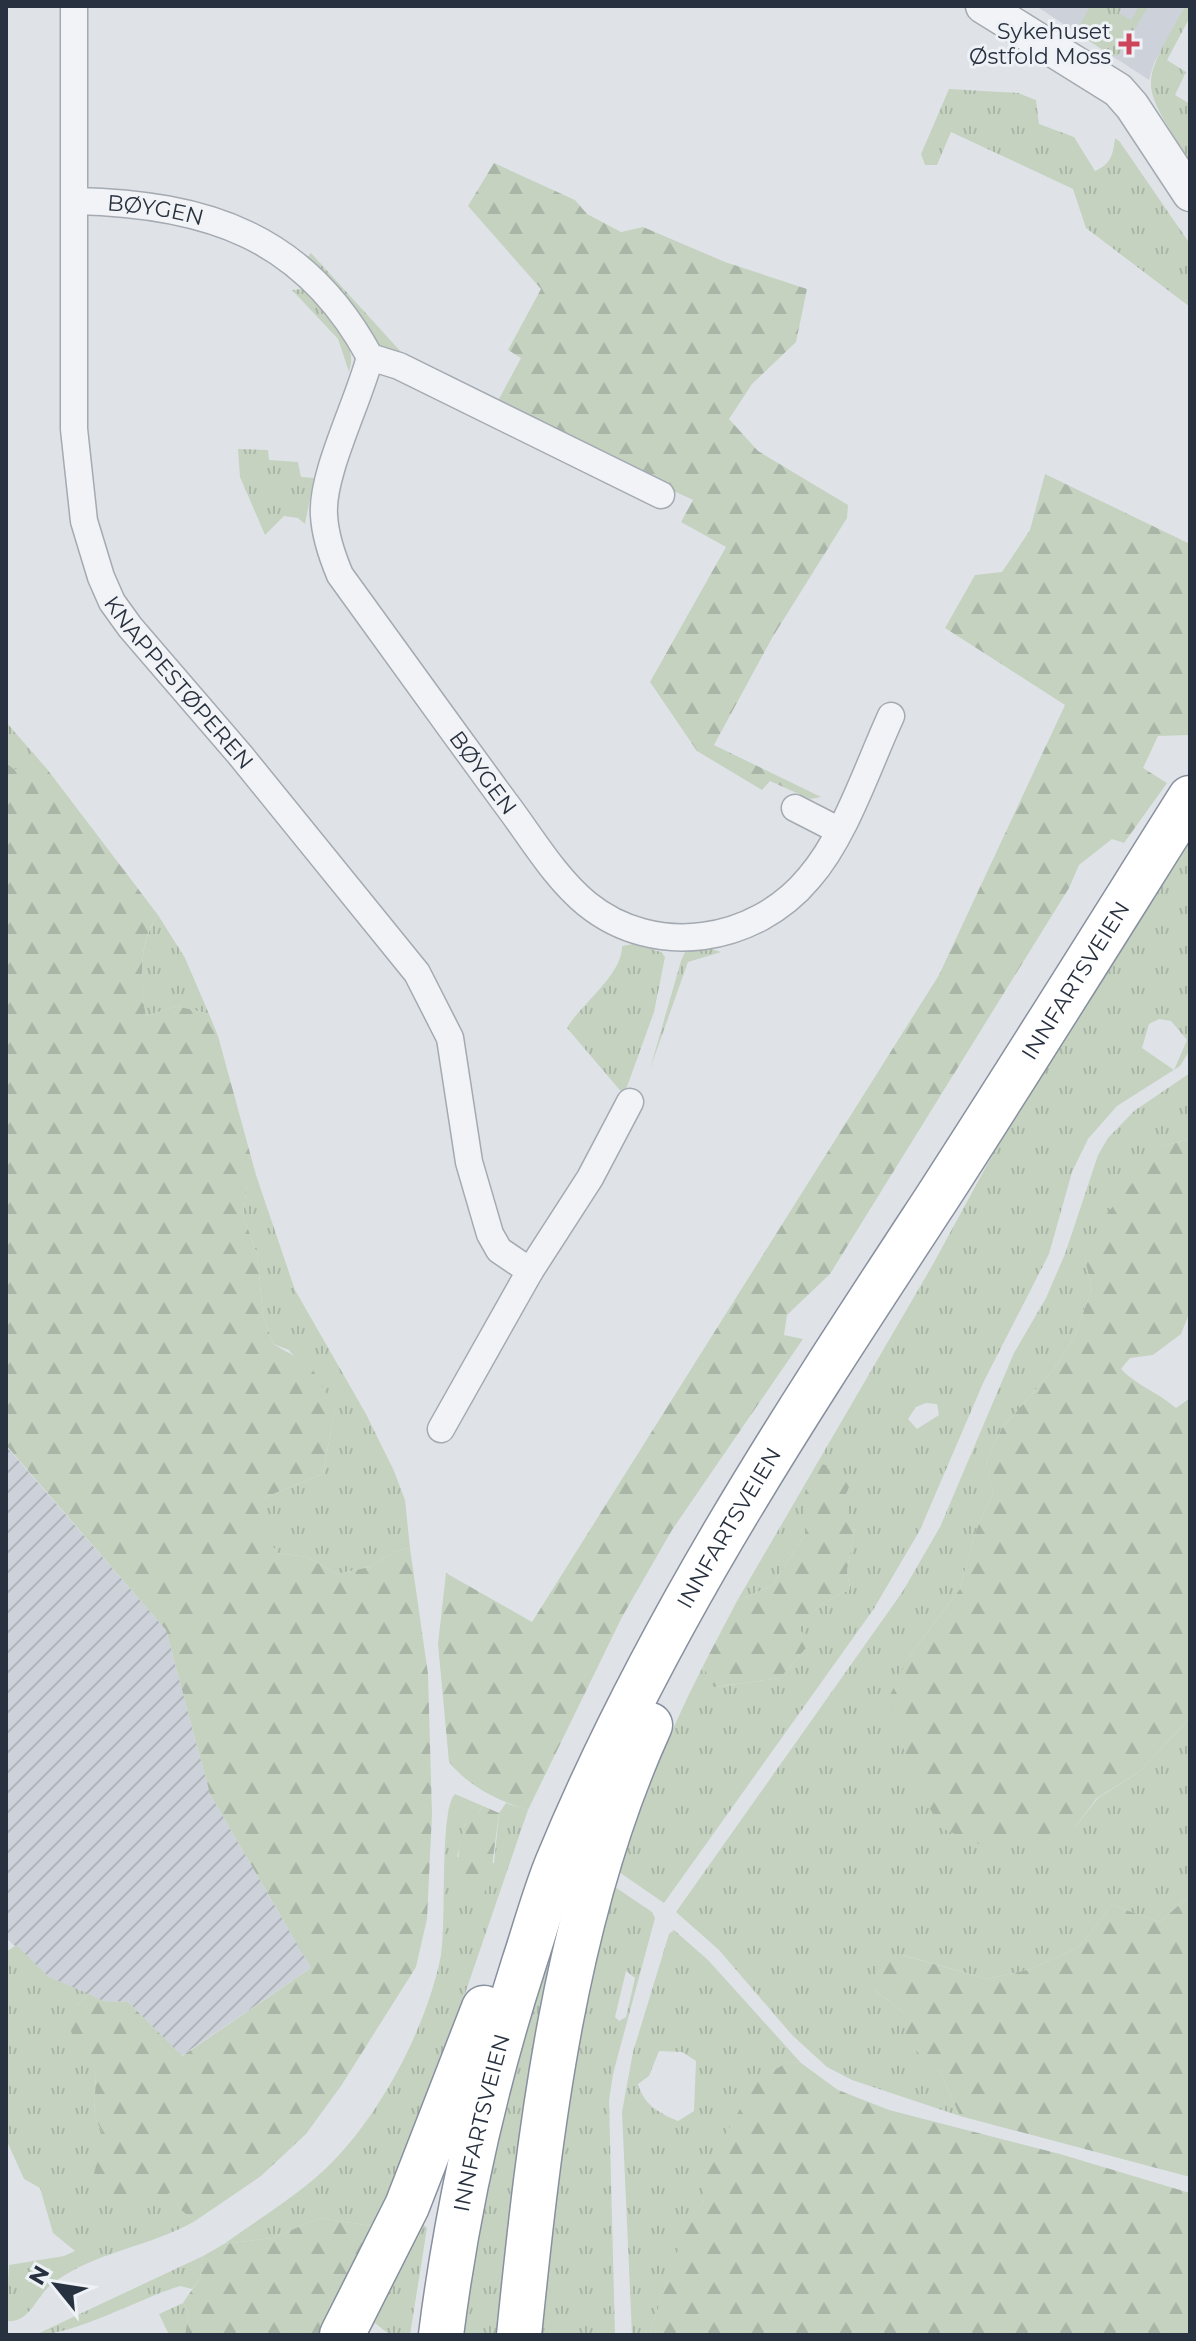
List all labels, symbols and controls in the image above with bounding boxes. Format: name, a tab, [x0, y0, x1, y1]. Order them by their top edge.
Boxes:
place label: Sykehuset Østfold Moss	[969, 18, 1111, 70]
marker: Sykehuset Østfold Moss	[1118, 33, 1140, 55]
street label: BØYGEN	[106, 189, 207, 231]
street label: KNAPPESTØPEREN	[98, 590, 260, 774]
street label: BØYGEN	[444, 725, 523, 820]
street label: INNFARTSVEIEN	[1015, 896, 1135, 1065]
street label: INNFARTSVEIEN	[671, 1442, 787, 1613]
street label: INNFARTSVEIEN	[447, 2031, 515, 2214]
north arrow	[16, 2245, 96, 2325]
text: N	[23, 2261, 55, 2290]

